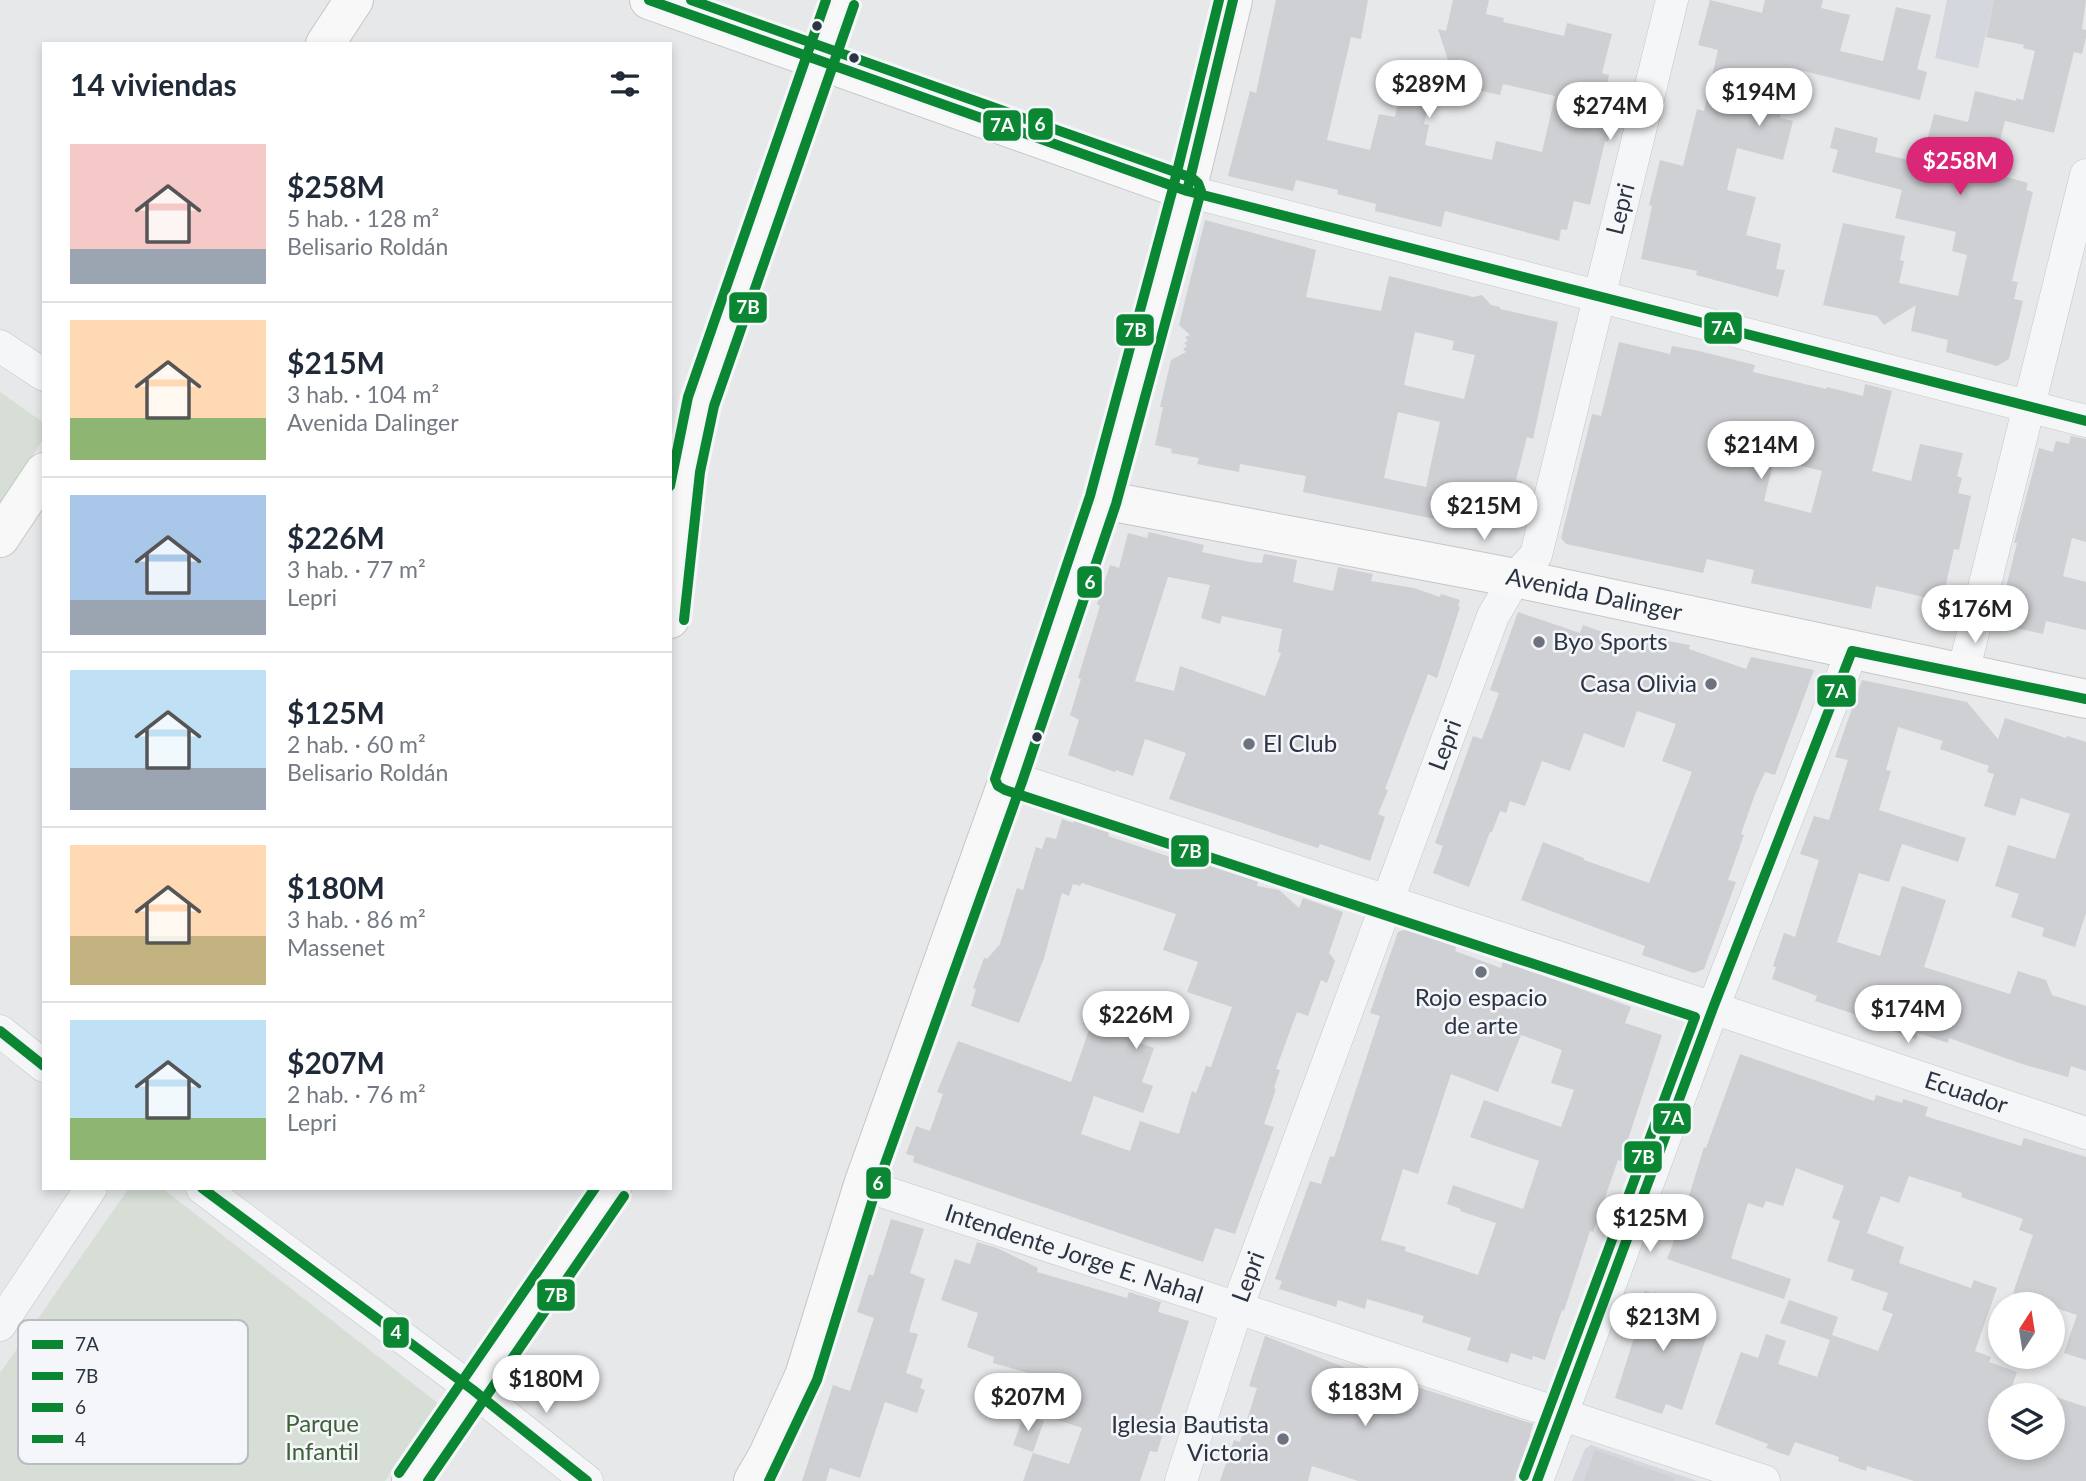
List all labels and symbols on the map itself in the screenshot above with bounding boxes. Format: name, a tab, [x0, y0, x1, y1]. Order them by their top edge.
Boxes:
unlabelled marker	[810, 19, 824, 33]
unlabelled marker	[847, 51, 861, 65]
pin: $289M	[1380, 60, 1478, 120]
pin: $194M	[1710, 68, 1808, 128]
pin: $274M	[1561, 82, 1659, 142]
line badge: 6	[1027, 107, 1054, 141]
line badge: 7A	[982, 109, 1022, 142]
text: 6	[1034, 112, 1046, 135]
text: 7A	[990, 113, 1015, 136]
pin: $258M	[1911, 138, 2009, 197]
street label: Lepri	[1599, 180, 1640, 237]
line badge: 7B	[728, 291, 768, 324]
text: 7B	[736, 295, 760, 318]
line badge: 7A	[1703, 311, 1743, 345]
line badge: 7B	[1115, 313, 1155, 347]
text: 7A	[1711, 316, 1736, 339]
text: 7B	[1123, 318, 1147, 341]
pin: $214M	[1712, 421, 1810, 481]
pin: $215M	[1435, 482, 1533, 542]
street label: Avenida Dalinger	[1504, 561, 1685, 626]
line badge: 6	[1076, 565, 1103, 599]
text: 6	[1084, 570, 1096, 593]
pin: $176M	[1926, 586, 2024, 645]
place label: Byo Sports	[1553, 626, 1668, 655]
marker: Byo Sports	[1531, 634, 1547, 650]
place label: Casa Olivia	[1580, 668, 1697, 697]
line badge: 7A	[1816, 674, 1857, 708]
marker: Casa Olivia	[1703, 676, 1719, 692]
text: 7A	[1824, 679, 1849, 702]
street label: Lepri	[1421, 715, 1466, 774]
place label: El Club	[1263, 728, 1337, 757]
unlabelled marker	[1030, 730, 1044, 744]
marker: El Club	[1241, 736, 1257, 752]
line badge: 7B	[1170, 834, 1210, 868]
text: 7B	[1178, 839, 1202, 862]
marker: Rojo espacio de arte	[1473, 964, 1489, 980]
place label: Rojo espacio de arte	[1415, 982, 1547, 1039]
pin: $174M	[1859, 986, 1957, 1045]
pin: $226M	[1087, 992, 1185, 1051]
street label: Ecuador	[1921, 1064, 2012, 1119]
line badge: 7A	[1652, 1102, 1692, 1135]
text: 7A	[1660, 1106, 1685, 1129]
line badge: 7B	[1623, 1140, 1663, 1174]
text: 7B	[1631, 1145, 1655, 1168]
line badge: 6	[865, 1166, 892, 1200]
text: 6	[872, 1171, 884, 1194]
pin: $125M	[1601, 1194, 1699, 1254]
street label: Intendente Jorge E. Nahal	[942, 1197, 1207, 1309]
street label: Lepri	[1224, 1247, 1270, 1306]
line badge: 7B	[536, 1278, 576, 1312]
text: 7B	[544, 1283, 568, 1306]
north arrow	[1988, 1292, 2065, 1368]
pin: $213M	[1614, 1294, 1712, 1353]
line badge: 4	[382, 1316, 410, 1349]
legend	[18, 1320, 248, 1464]
text: 4	[390, 1320, 402, 1343]
text: 7A	[75, 1332, 99, 1355]
pin: $180M	[497, 1356, 595, 1415]
text: 7B	[75, 1364, 98, 1387]
pin: $183M	[1316, 1368, 1414, 1428]
pin: $207M	[979, 1374, 1077, 1433]
text: 6	[75, 1395, 86, 1418]
park label: Parque Infantil	[285, 1408, 359, 1465]
place label: Iglesia Bautista Victoria	[1111, 1409, 1269, 1466]
text: 4	[75, 1427, 86, 1450]
marker: Iglesia Bautista Victoria	[1275, 1431, 1291, 1447]

